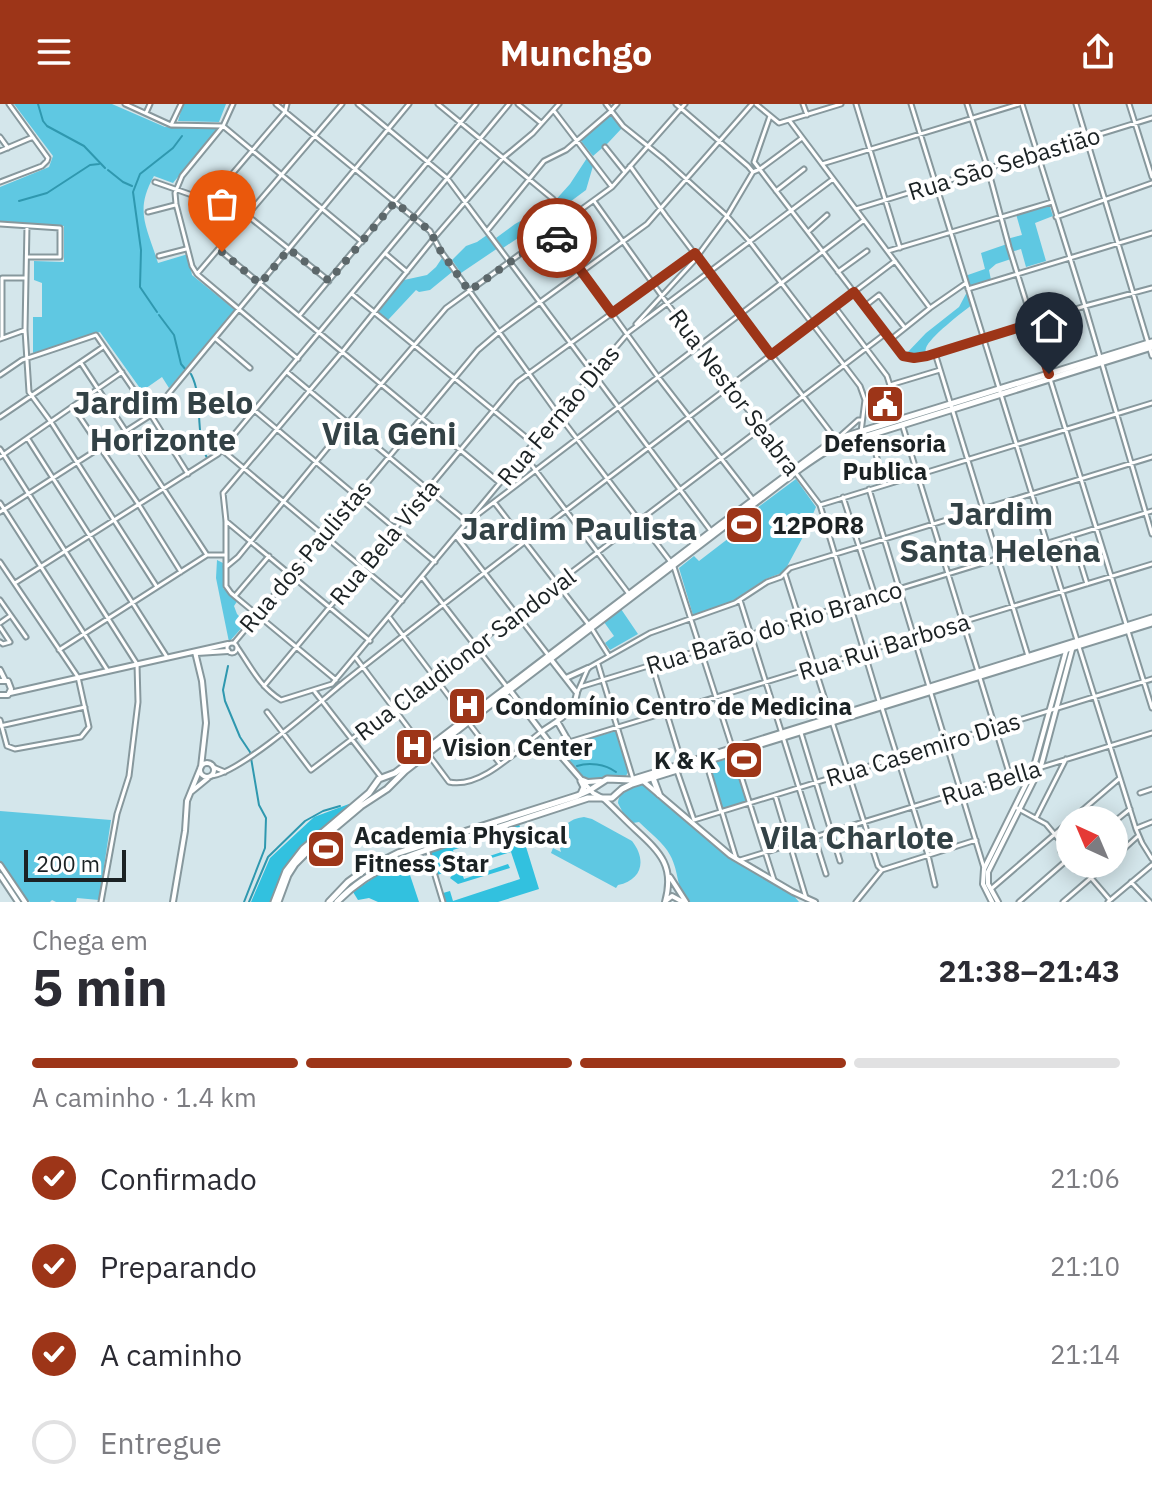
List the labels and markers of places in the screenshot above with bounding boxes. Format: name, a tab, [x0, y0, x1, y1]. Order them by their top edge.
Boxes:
pin	[188, 170, 256, 252]
pin	[1015, 292, 1083, 374]
public building icon: Defensoria Publica	[864, 383, 906, 425]
place label: Defensoria Publica	[824, 427, 946, 487]
sports icon: 12POR8	[723, 504, 765, 546]
place label: 12POR8	[772, 509, 864, 541]
hospital icon: Condomínio Centro de Medicina	[446, 685, 488, 727]
place label: Condomínio Centro de Medicina	[495, 690, 852, 722]
hospital icon: Vision Center	[393, 726, 435, 768]
place label: Vision Center	[442, 731, 593, 763]
sports icon: K & K	[723, 739, 765, 781]
place label: K & K	[654, 744, 716, 776]
place label: Academia Physical Fitness Star	[354, 819, 567, 879]
sports icon: Academia Physical Fitness Star	[305, 828, 347, 870]

